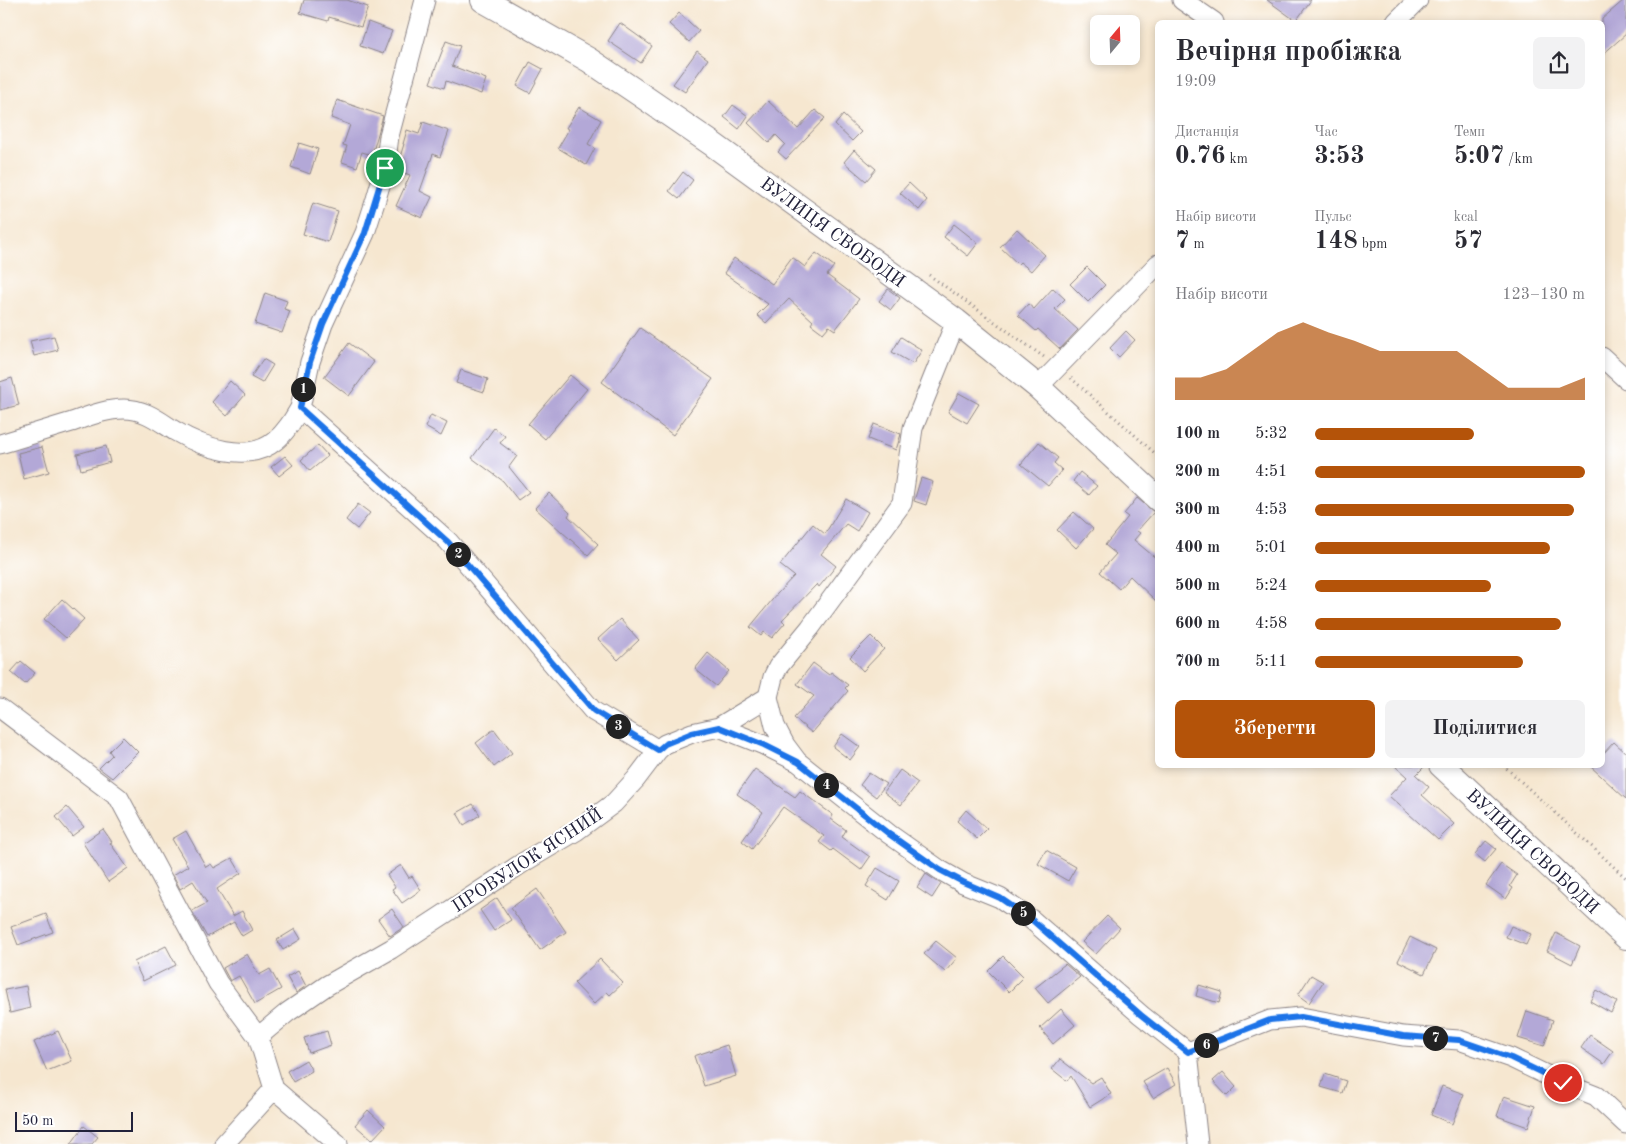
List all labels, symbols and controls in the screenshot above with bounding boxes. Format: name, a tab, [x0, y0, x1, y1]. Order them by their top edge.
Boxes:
north arrow	[1090, 15, 1140, 65]
map controls	[1090, 15, 1140, 65]
button: share	[1533, 37, 1585, 89]
text: Вечірня пробіжка	[1175, 39, 1402, 67]
text: 19:09	[1175, 74, 1217, 90]
text: Дистанція	[1175, 125, 1239, 139]
text: Час	[1314, 125, 1338, 139]
text: Темп	[1454, 125, 1485, 139]
text: 0.76	[1175, 144, 1226, 169]
text: 3:53	[1314, 144, 1365, 169]
text: 5:07	[1454, 144, 1504, 169]
pin	[364, 147, 406, 189]
text: km	[1226, 152, 1248, 166]
text: /km	[1504, 152, 1533, 166]
icon: arrive	[371, 154, 399, 182]
street label: ВУЛИЦЯ СВОБОДИ	[757, 174, 908, 291]
text: Набір висоти	[1175, 210, 1256, 224]
text: Пульс	[1314, 210, 1352, 224]
text: kcal	[1454, 210, 1478, 224]
text: 7	[1175, 229, 1190, 254]
text: 148	[1314, 229, 1358, 254]
text: 57	[1454, 229, 1483, 254]
text: m	[1190, 237, 1205, 251]
text: bpm	[1358, 237, 1387, 251]
text: Набір висоти	[1175, 287, 1268, 303]
text: 123–130 m	[1502, 287, 1585, 303]
pin: 1	[290, 376, 316, 402]
text: 1	[299, 382, 308, 396]
text: 100 m	[1175, 426, 1220, 442]
text: 5:32	[1255, 426, 1287, 442]
text: 200 m	[1175, 464, 1220, 480]
text: 4:51	[1255, 464, 1287, 480]
text: 300 m	[1175, 502, 1220, 518]
text: 4:53	[1255, 502, 1287, 518]
text: 400 m	[1175, 540, 1220, 556]
text: 5:01	[1255, 540, 1287, 556]
pin: 2	[446, 542, 470, 566]
text: 2	[454, 547, 463, 561]
text: 500 m	[1175, 578, 1220, 594]
text: 5:24	[1255, 578, 1287, 594]
text: 600 m	[1175, 616, 1220, 632]
text: 4:58	[1255, 616, 1287, 632]
text: 700 m	[1175, 654, 1220, 670]
text: 5:11	[1255, 654, 1287, 670]
button: Зберегти	[1175, 700, 1375, 758]
button: Поділитися	[1385, 700, 1585, 758]
pin: 3	[606, 714, 630, 738]
text: 3	[614, 719, 623, 733]
pin: 4	[814, 772, 838, 798]
text: 4	[822, 778, 831, 792]
street label: ВУЛИЦЯ СВОБОДИ	[1463, 786, 1602, 918]
street label: ПРОВУЛОК ЯСНИЙ	[447, 802, 606, 916]
pin: 5	[1010, 900, 1036, 926]
text: 5	[1019, 906, 1028, 920]
pin: 7	[1422, 1026, 1448, 1050]
text: 7	[1431, 1031, 1440, 1045]
pin: 6	[1194, 1032, 1218, 1058]
text: 6	[1202, 1038, 1211, 1052]
pin	[1542, 1062, 1584, 1104]
icon: check	[1549, 1069, 1577, 1097]
scale bar	[15, 1109, 132, 1132]
text: 50 m	[22, 1114, 53, 1128]

